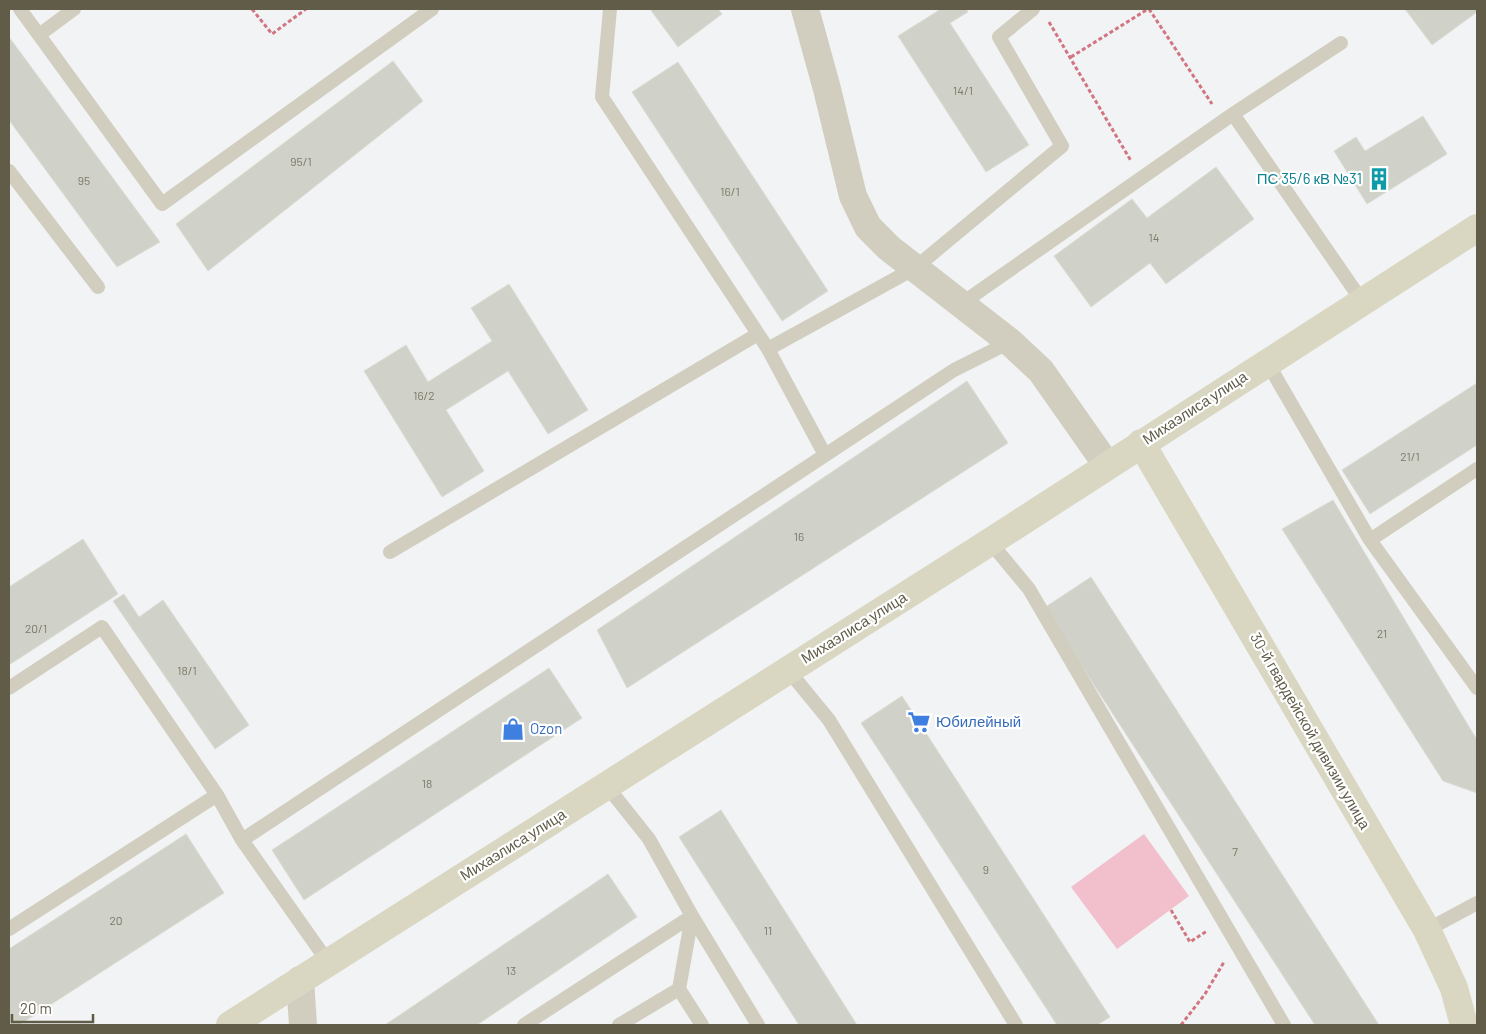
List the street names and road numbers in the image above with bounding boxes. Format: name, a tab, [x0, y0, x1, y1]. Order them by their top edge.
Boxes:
street label: Михаэлиса улица	[1139, 366, 1251, 448]
street label: Михаэлиса улица	[797, 587, 910, 667]
street label: 30-й гвардейской дивизии улица	[1247, 629, 1375, 833]
street label: Михаэлиса улица	[456, 804, 569, 884]

